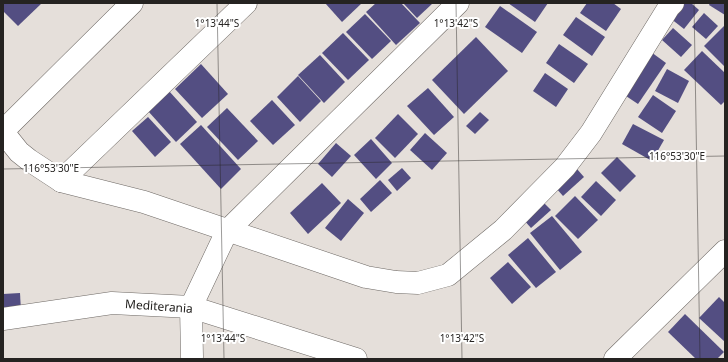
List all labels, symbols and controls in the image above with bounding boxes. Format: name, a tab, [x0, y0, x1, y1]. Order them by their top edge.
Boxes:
text: 1°13'44"S	[195, 16, 240, 30]
text: 1°13'42"S	[434, 16, 479, 30]
text: 116°53'30"E	[649, 149, 705, 163]
text: 116°53'30"E	[23, 161, 79, 175]
street label: Mediterania	[125, 295, 193, 317]
text: 1°13'44"S	[201, 331, 246, 345]
text: 1°13'42"S	[440, 331, 485, 345]

